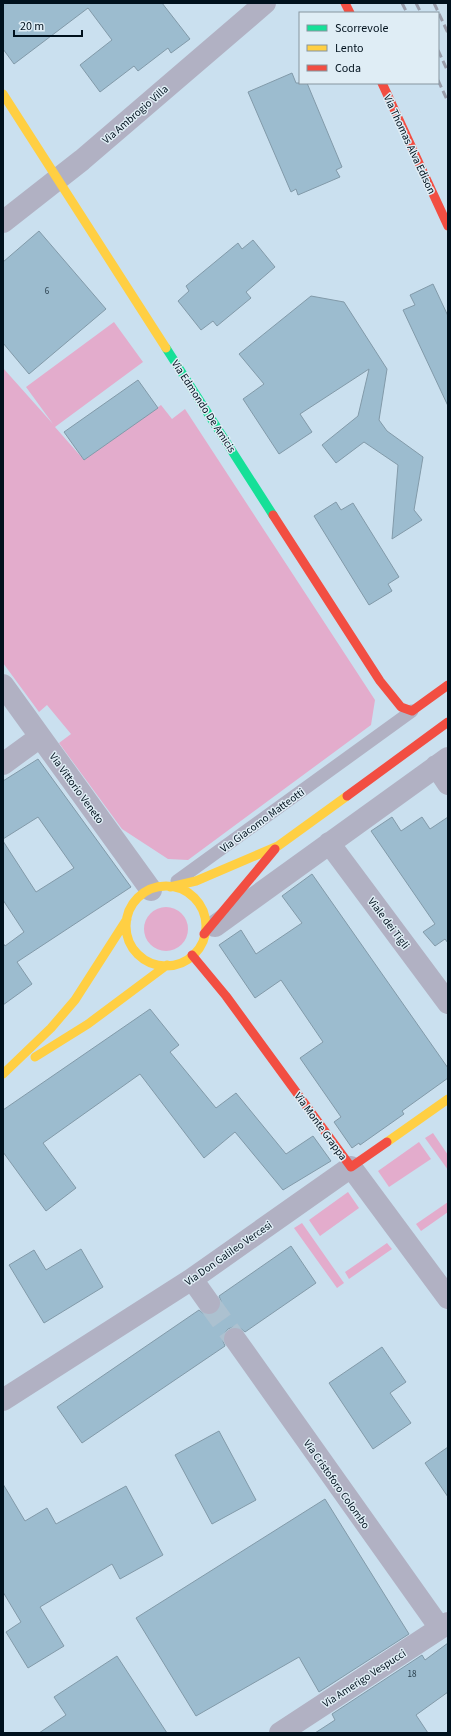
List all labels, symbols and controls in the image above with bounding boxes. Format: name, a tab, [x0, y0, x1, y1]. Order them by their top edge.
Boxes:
scale bar	[14, 12, 82, 38]
legend	[299, 12, 439, 84]
text: 20 m	[20, 18, 44, 35]
text: Scorrevole	[335, 20, 388, 37]
text: Lento	[335, 40, 364, 57]
text: Coda	[335, 60, 361, 77]
street label: Via Ambrogio Villa	[99, 82, 172, 147]
street label: Via Thomas Alva Edison	[380, 92, 439, 196]
house number: 6	[45, 285, 50, 298]
street label: Via Edmondo De Amicis	[168, 357, 239, 456]
street label: Via Vittorio Veneto	[46, 750, 107, 827]
street label: Via Giacomo Matteotti	[217, 785, 307, 856]
street label: Viale dei Tigli	[364, 895, 413, 952]
street label: Via Monte Grappa	[291, 1089, 350, 1163]
street label: Via Don Galileo Vercesi	[182, 1218, 275, 1289]
street label: Via Cristoforo Colombo	[300, 1437, 373, 1532]
street label: Via Amerigo Vespucci	[320, 1646, 409, 1711]
house number: 18	[408, 1668, 417, 1681]

